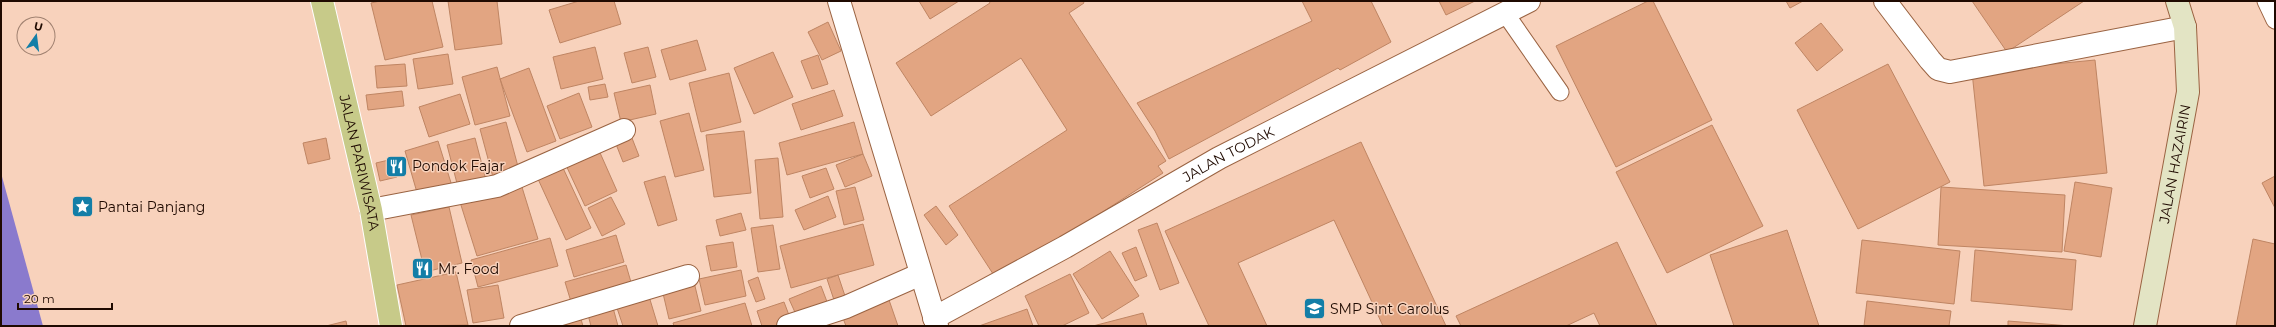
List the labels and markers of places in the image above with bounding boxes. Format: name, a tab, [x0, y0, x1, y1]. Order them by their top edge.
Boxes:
restaurant icon: Pondok Fajar	[383, 153, 409, 179]
place label: Pondok Fajar	[412, 157, 505, 175]
place icon: Pantai Panjang	[69, 194, 95, 220]
place label: Pantai Panjang	[98, 198, 205, 216]
restaurant icon: Mr. Food	[409, 256, 435, 282]
place label: Mr. Food	[438, 260, 499, 278]
school or university icon: SMP Sint Carolus	[1302, 296, 1328, 322]
place label: SMP Sint Carolus	[1330, 300, 1449, 318]

